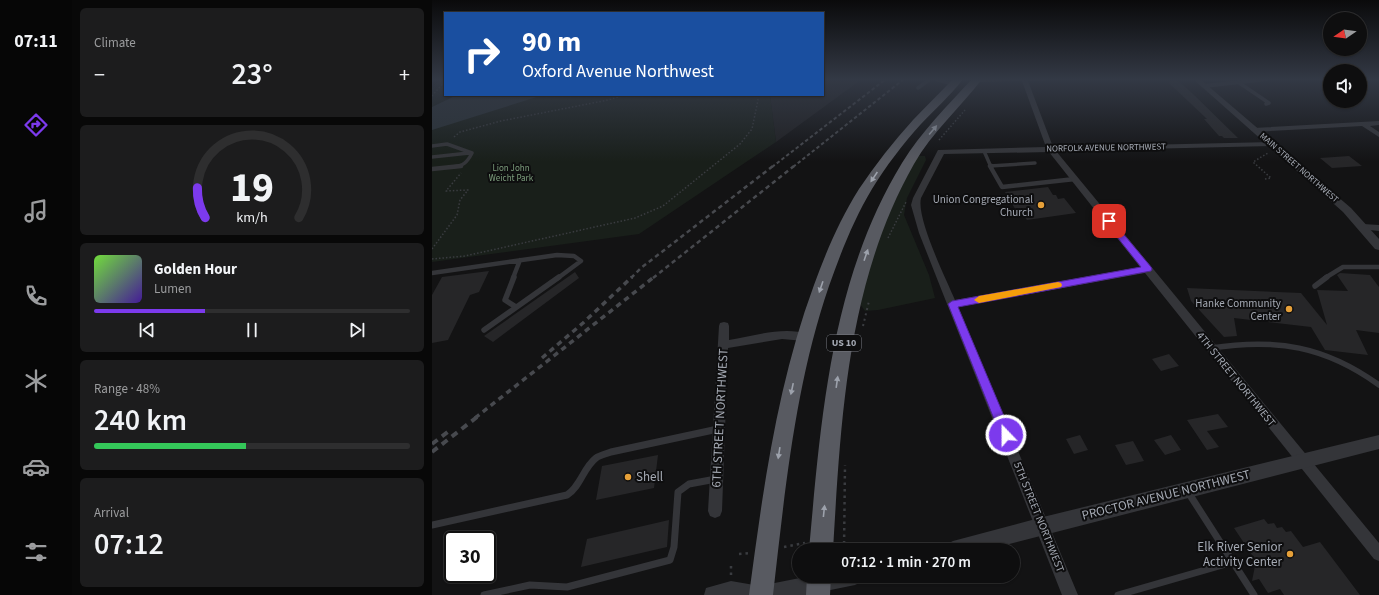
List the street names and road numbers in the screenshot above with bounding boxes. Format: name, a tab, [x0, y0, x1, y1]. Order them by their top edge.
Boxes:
street label: MAIN STREET NORTHWEST	[1257, 130, 1341, 206]
street label: NORFOLK AVENUE NORTHWEST	[1046, 140, 1166, 156]
street label: 4TH STREET NORTHWEST	[1193, 328, 1279, 430]
road number: US 10	[827, 335, 861, 351]
street label: 6TH STREET NORTHWEST	[707, 348, 733, 488]
street label: 5TH STREET NORTHWEST	[1010, 460, 1068, 575]
street label: PROCTOR AVENUE NORTHWEST	[1080, 465, 1252, 525]

